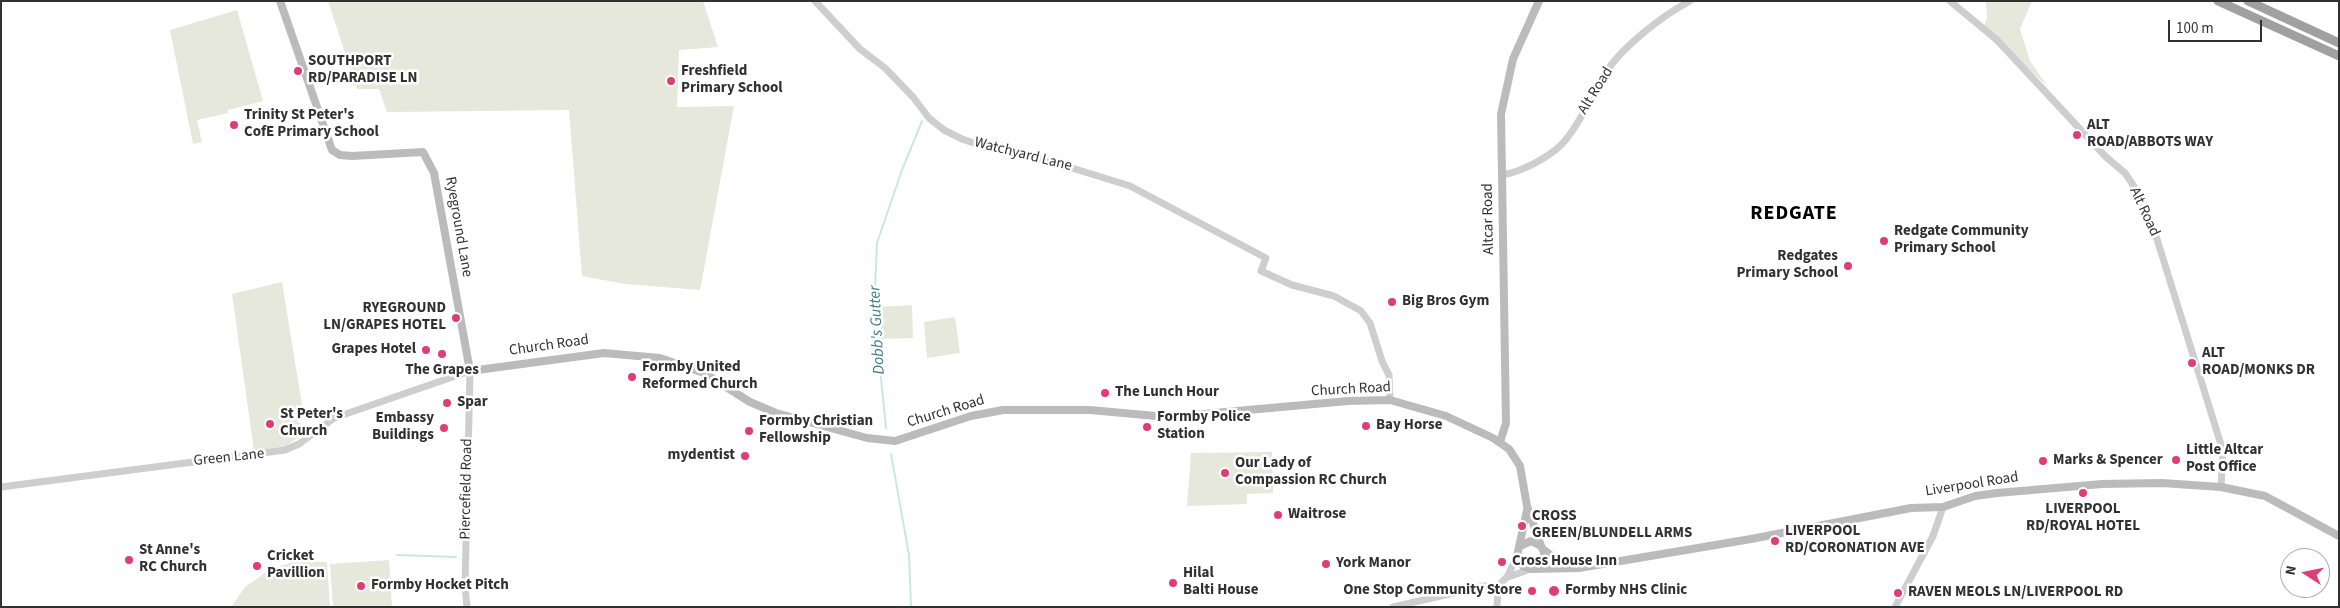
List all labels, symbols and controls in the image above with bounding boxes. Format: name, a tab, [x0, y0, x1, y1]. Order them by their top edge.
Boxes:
scale bar	[2170, 10, 2264, 42]
text: 100 m	[2176, 18, 2214, 39]
place label: SOUTHPORT RD/PARADISE LN	[308, 53, 418, 88]
place label: Freshfield Primary School	[681, 63, 783, 98]
street label: Alt Road	[1575, 64, 1617, 118]
marker: SOUTHPORT RD/PARADISE LN	[292, 65, 304, 77]
marker: Freshfield Primary School	[665, 75, 677, 87]
place label: Trinity St Peter's CofE Primary School	[244, 107, 379, 142]
place label: ALT ROAD/ABBOTS WAY	[2087, 117, 2213, 152]
marker: Trinity St Peter's CofE Primary School	[228, 119, 240, 131]
marker: ALT ROAD/ABBOTS WAY	[2071, 129, 2083, 141]
street label: Watchyard Lane	[972, 134, 1074, 176]
street label: Ryeground Lane	[440, 175, 476, 279]
street label: Altcar Road	[1479, 183, 1499, 255]
street label: Alt Road	[2125, 185, 2163, 239]
district label: REDGATE	[1749, 203, 1839, 227]
place label: Redgate Community Primary School	[1894, 223, 2029, 258]
marker: Redgate Community Primary School	[1878, 235, 1890, 247]
place label: Redgates Primary School	[1736, 248, 1838, 283]
marker: Redgates Primary School	[1842, 260, 1854, 272]
water label: Dobb's Gutter	[866, 285, 890, 375]
place label: Big Bros Gym	[1402, 293, 1489, 311]
marker: Big Bros Gym	[1386, 296, 1398, 308]
place label: RYEGROUND LN/GRAPES HOTEL	[323, 300, 446, 335]
marker: RYEGROUND LN/GRAPES HOTEL	[450, 312, 462, 324]
street label: Church Road	[508, 332, 590, 360]
place label: Grapes Hotel	[331, 341, 416, 359]
marker: Grapes Hotel	[420, 344, 432, 356]
place label: ALT ROAD/MONKS DR	[2202, 345, 2315, 380]
marker: The Grapes	[436, 348, 448, 360]
marker: ALT ROAD/MONKS DR	[2186, 357, 2198, 369]
place label: Formby United Reformed Church	[642, 359, 757, 394]
place label: The Grapes	[405, 362, 479, 380]
marker: Formby United Reformed Church	[626, 371, 638, 383]
street label: Church Road	[1311, 379, 1391, 401]
place label: The Lunch Hour	[1115, 384, 1219, 402]
marker: The Lunch Hour	[1099, 387, 1111, 399]
street label: Church Road	[905, 392, 987, 432]
place label: Spar	[457, 394, 488, 412]
marker: Spar	[441, 397, 453, 409]
place label: St Peter's Church	[280, 406, 343, 441]
place label: Formby Police Station	[1157, 409, 1251, 444]
place label: Embassy Buildings	[372, 410, 434, 445]
place label: Formby Christian Fellowship	[759, 413, 873, 448]
place label: Bay Horse	[1376, 417, 1442, 435]
marker: St Peter's Church	[264, 418, 276, 430]
marker: Bay Horse	[1360, 420, 1372, 432]
marker: Formby Police Station	[1141, 421, 1153, 433]
marker: Embassy Buildings	[438, 422, 450, 434]
marker: Formby Christian Fellowship	[743, 425, 755, 437]
street label: Piercefield Road	[457, 438, 477, 540]
place label: Little Altcar Post Office	[2186, 442, 2263, 477]
street label: Green Lane	[193, 445, 265, 471]
place label: mydentist	[668, 447, 735, 465]
marker: mydentist	[739, 450, 751, 462]
place label: Marks & Spencer	[2053, 452, 2163, 470]
marker: Little Altcar Post Office	[2170, 454, 2182, 466]
place label: Our Lady of Compassion RC Church	[1235, 455, 1387, 490]
marker: Marks & Spencer	[2037, 455, 2049, 467]
marker: Our Lady of Compassion RC Church	[1219, 467, 1231, 479]
street label: Liverpool Road	[1924, 469, 2020, 501]
marker: LIVERPOOL RD/ROYAL HOTEL	[2077, 487, 2089, 499]
place label: LIVERPOOL RD/ROYAL HOTEL	[2026, 501, 2140, 536]
place label: Waitrose	[1288, 506, 1346, 524]
place label: CROSS GREEN/BLUNDELL ARMS	[1532, 508, 1692, 543]
marker: Waitrose	[1272, 509, 1284, 521]
marker: CROSS GREEN/BLUNDELL ARMS	[1516, 520, 1528, 532]
place label: LIVERPOOL RD/CORONATION AVE	[1785, 523, 1925, 558]
marker: LIVERPOOL RD/CORONATION AVE	[1769, 535, 1781, 547]
place label: St Anne's RC Church	[139, 542, 207, 577]
place label: Cricket Pavillion	[267, 548, 325, 583]
north arrow	[2280, 548, 2330, 598]
place label: Cross House Inn	[1512, 553, 1617, 571]
marker: St Anne's RC Church	[123, 554, 135, 566]
place label: York Manor	[1336, 555, 1411, 573]
marker: Cross House Inn	[1496, 556, 1508, 568]
marker: York Manor	[1320, 558, 1332, 570]
marker: Cricket Pavillion	[251, 560, 263, 572]
text: N	[2281, 564, 2302, 577]
place label: Hilal Balti House	[1183, 565, 1259, 600]
place label: Formby Hocket Pitch	[371, 577, 509, 595]
marker: Hilal Balti House	[1167, 577, 1179, 589]
marker: Formby Hocket Pitch	[355, 580, 367, 592]
place label: One Stop Community Store	[1343, 582, 1522, 600]
place label: Formby NHS Clinic	[1565, 582, 1687, 600]
marker: Formby NHS Clinic	[1547, 584, 1561, 598]
place label: RAVEN MEOLS LN/LIVERPOOL RD	[1908, 584, 2123, 602]
marker: One Stop Community Store	[1526, 585, 1538, 597]
marker: RAVEN MEOLS LN/LIVERPOOL RD	[1892, 587, 1904, 599]

